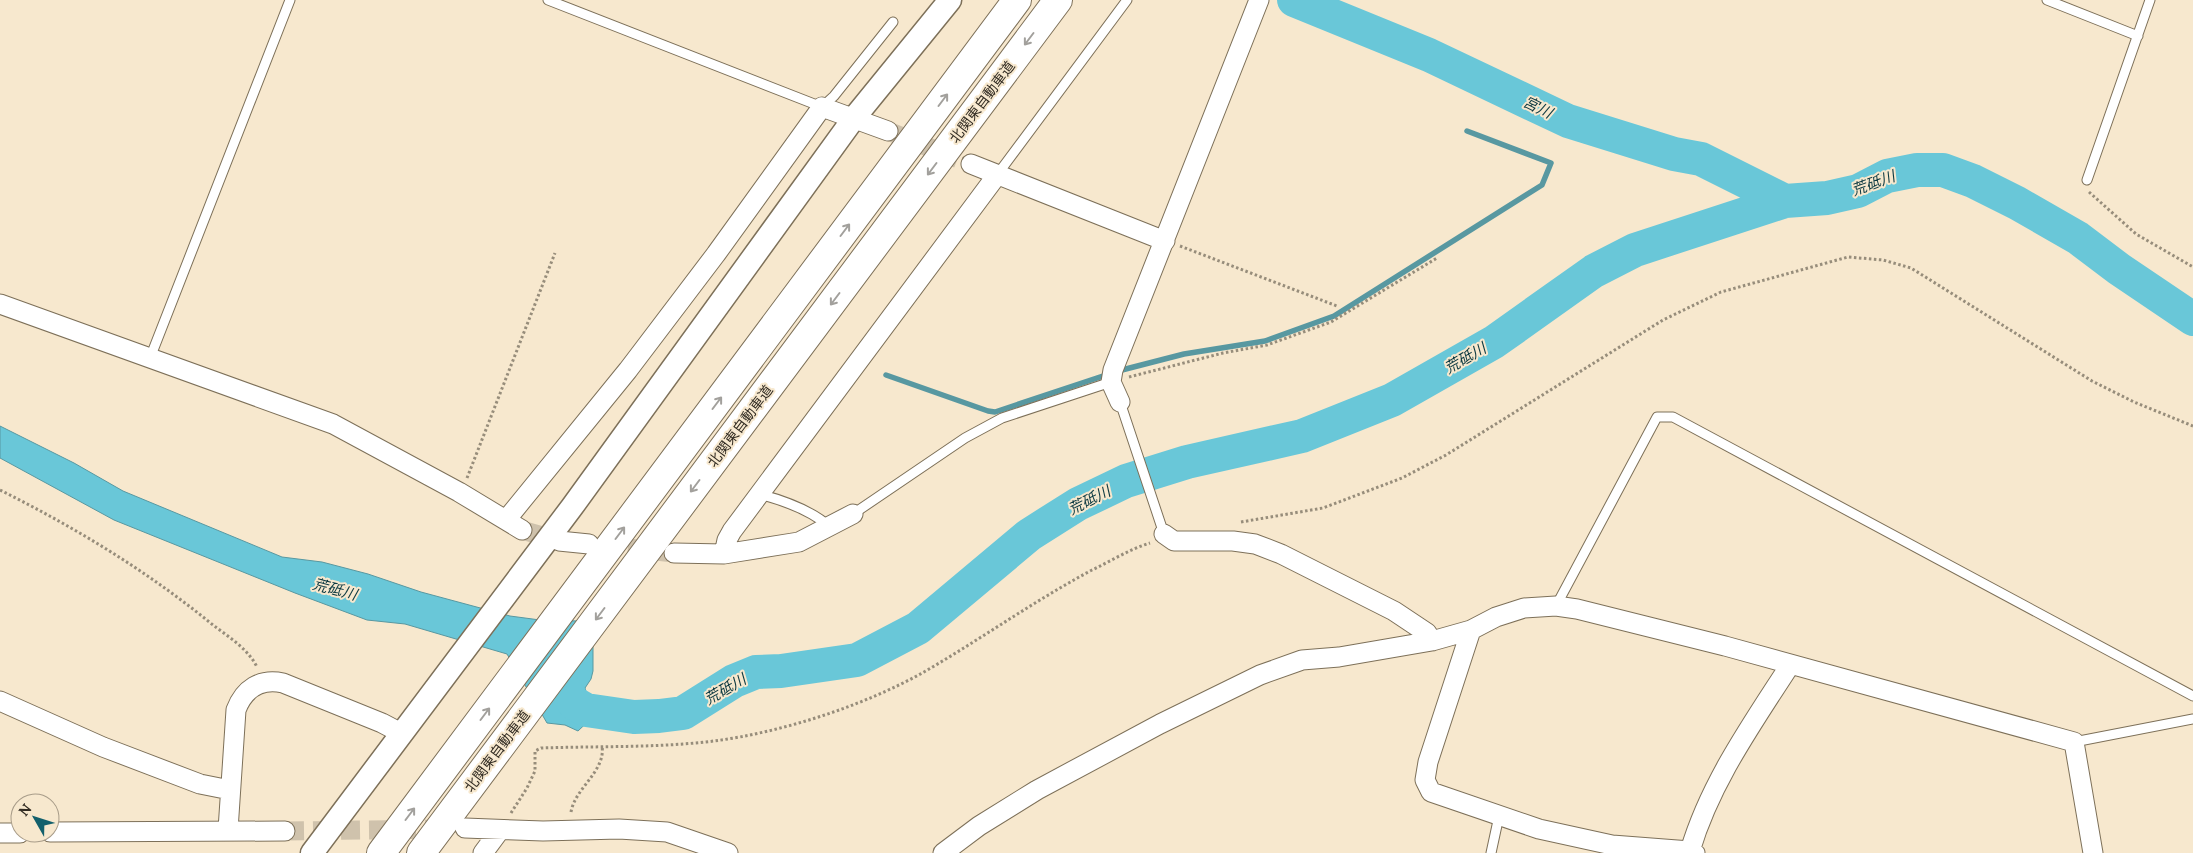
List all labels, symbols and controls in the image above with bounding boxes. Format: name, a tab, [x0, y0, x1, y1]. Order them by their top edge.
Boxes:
one-way arrow	[1024, 32, 1034, 46]
street label: 北関東自動車道	[945, 57, 1019, 147]
water label: 宮川	[1520, 92, 1557, 123]
one-way arrow	[937, 94, 948, 107]
one-way arrow	[927, 162, 937, 176]
water label: 荒砥川	[1849, 166, 1899, 200]
one-way arrow	[840, 224, 851, 237]
one-way arrow	[829, 292, 840, 305]
water label: 荒砥川	[1441, 338, 1491, 377]
street label: 北関東自動車道	[703, 381, 777, 471]
one-way arrow	[712, 396, 722, 410]
one-way arrow	[690, 479, 701, 492]
water label: 荒砥川	[1065, 480, 1115, 519]
one-way arrow	[615, 526, 625, 540]
water label: 荒砥川	[311, 574, 361, 605]
one-way arrow	[595, 607, 605, 621]
water label: 荒砥川	[701, 669, 751, 708]
street label: 北関東自動車道	[460, 706, 534, 796]
one-way arrow	[480, 707, 490, 721]
north arrow	[10, 793, 60, 843]
text: N	[14, 800, 35, 820]
one-way arrow	[405, 808, 416, 821]

